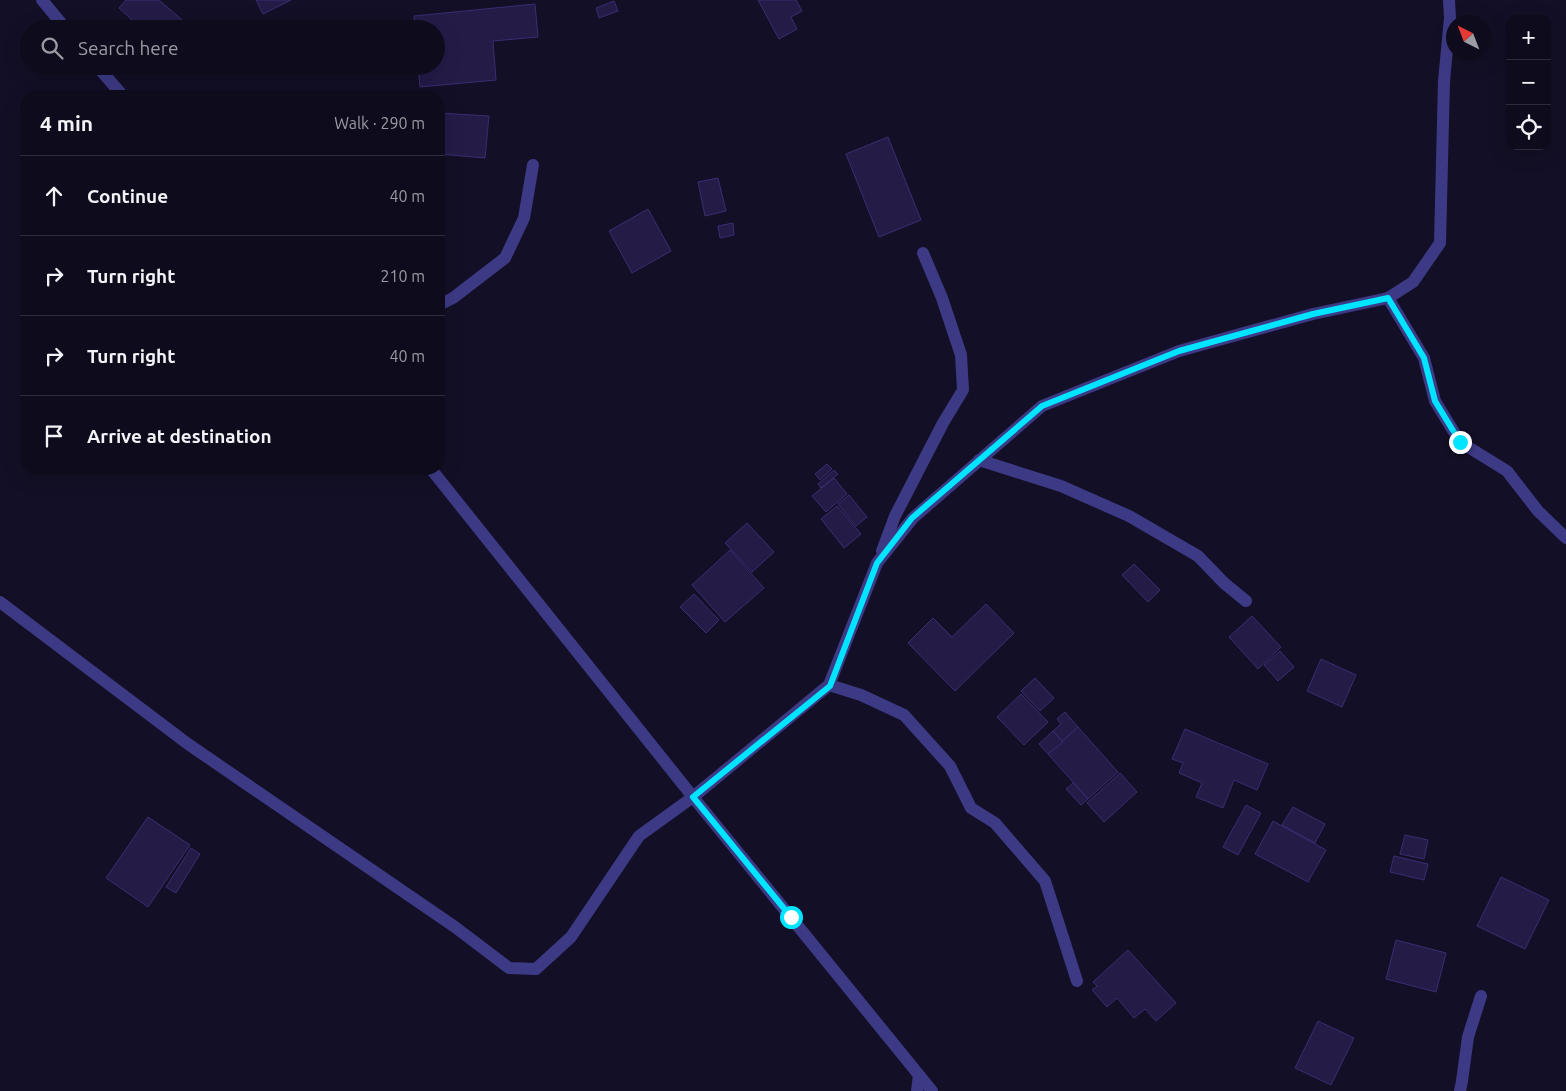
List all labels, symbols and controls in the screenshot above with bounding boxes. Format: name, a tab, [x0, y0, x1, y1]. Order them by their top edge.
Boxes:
north arrow	[1446, 15, 1491, 60]
map controls	[1506, 15, 1551, 150]
button: +	[1506, 15, 1551, 60]
search box	[20, 20, 445, 75]
icon: search	[38, 34, 66, 62]
text: Search here	[78, 37, 178, 59]
button: −	[1506, 60, 1551, 105]
button: locate	[1506, 105, 1551, 150]
text: 4 min	[40, 111, 93, 135]
text: Walk · 290 m	[334, 114, 425, 132]
icon: ahead	[40, 182, 68, 210]
text: Continue	[87, 185, 168, 207]
text: 40 m	[389, 187, 425, 205]
icon: right	[40, 262, 68, 290]
text: Turn right	[87, 265, 175, 287]
text: 210 m	[380, 267, 425, 285]
icon: right	[40, 342, 68, 370]
text: Turn right	[87, 345, 175, 367]
text: 40 m	[389, 347, 425, 365]
icon: arrive	[40, 422, 68, 450]
text: Arrive at destination	[87, 425, 272, 447]
route end	[1449, 431, 1472, 454]
route start	[780, 906, 803, 929]

